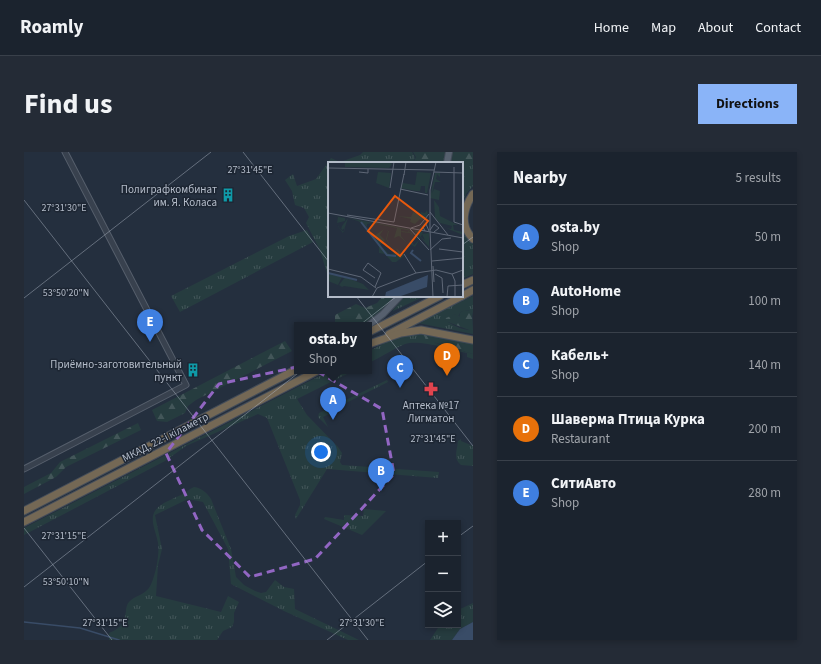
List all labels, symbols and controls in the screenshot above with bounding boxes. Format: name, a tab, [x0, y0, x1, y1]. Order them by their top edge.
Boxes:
text: Roamly	[20, 14, 83, 41]
text: Home	[594, 18, 629, 38]
text: Map	[651, 18, 676, 38]
text: About	[698, 18, 733, 38]
text: Contact	[755, 18, 801, 38]
text: Find us	[24, 84, 112, 124]
button: Directions	[698, 84, 797, 124]
inset map	[328, 162, 463, 297]
text: 27°31'45"E	[227, 163, 273, 177]
text: Nearby	[513, 166, 567, 190]
text: 5 results	[736, 169, 781, 187]
place label: Полиграфкомбинат им. Я. Коласа	[121, 182, 217, 210]
building icon: Полиграфкомбинат им. Я. Коласа	[220, 187, 236, 203]
text: 27°31'30"E	[41, 201, 87, 215]
text: osta.by	[551, 217, 600, 238]
text: A	[522, 228, 530, 246]
text: 50 m	[755, 228, 781, 246]
text: Shop	[551, 238, 579, 256]
text: AutoHome	[551, 281, 621, 302]
text: 53°50'20"N	[43, 286, 89, 300]
text: B	[522, 292, 530, 310]
text: 100 m	[748, 292, 781, 310]
text: Shop	[551, 302, 579, 320]
pin: E	[137, 309, 163, 342]
popup	[294, 322, 372, 374]
text: osta.by	[309, 329, 357, 350]
pin: D	[434, 343, 460, 376]
text: Кабель+	[551, 345, 609, 366]
text: Shop	[309, 350, 337, 368]
pin: C	[387, 355, 413, 388]
text: C	[522, 356, 530, 374]
text: 140 m	[748, 356, 781, 374]
place label: Приёмно-заготовительный пункт	[50, 357, 182, 385]
building icon: Приёмно-заготовительный пункт	[185, 362, 201, 378]
text: Shop	[551, 366, 579, 384]
pharmacy icon: Аптека №17 Лигматон	[423, 381, 439, 397]
pin: A	[320, 387, 346, 420]
place label: Аптека №17 Лигматон	[403, 398, 459, 426]
street label: МКАД, 22-і кіламетр	[120, 409, 211, 466]
text: Шаверма Птица Курка	[551, 409, 705, 430]
text: D	[522, 420, 530, 438]
text: 200 m	[748, 420, 781, 438]
text: Restaurant	[551, 430, 610, 448]
text: 27°31'45"E	[410, 432, 456, 446]
your location	[311, 442, 331, 462]
pin: B	[368, 458, 394, 491]
text: СитиАвто	[551, 473, 616, 494]
text: E	[522, 484, 530, 502]
text: 280 m	[748, 484, 781, 502]
text: Shop	[551, 494, 579, 512]
map controls	[425, 520, 461, 628]
button: +	[425, 520, 461, 556]
text: 27°31'15"E	[41, 529, 87, 543]
button: −	[425, 556, 461, 592]
text: 53°50'10"N	[43, 575, 89, 589]
button: layers	[425, 592, 461, 628]
text: 27°31'15"E	[82, 616, 128, 630]
text: 27°31'30"E	[339, 616, 385, 630]

